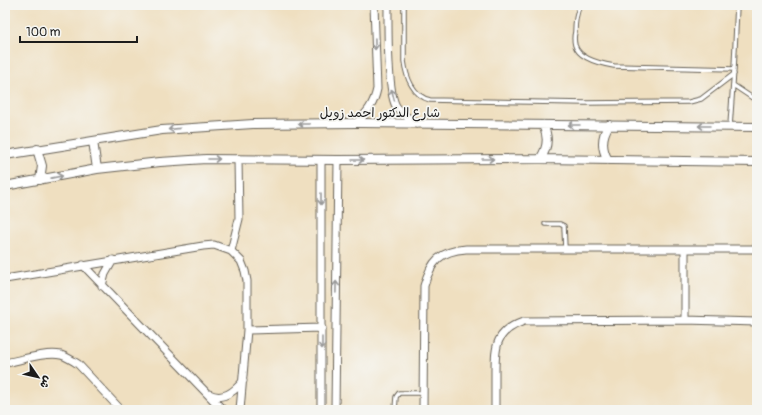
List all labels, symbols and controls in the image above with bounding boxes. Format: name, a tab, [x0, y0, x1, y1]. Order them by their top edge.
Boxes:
scale bar	[20, 18, 137, 44]
text: 100 m	[26, 25, 61, 40]
one-way arrow	[372, 37, 379, 50]
one-way arrow	[389, 89, 396, 102]
street label: شارع الدكتور احمد زويل	[320, 105, 440, 122]
one-way arrow	[298, 120, 311, 128]
one-way arrow	[568, 121, 581, 129]
one-way arrow	[698, 122, 711, 130]
one-way arrow	[168, 125, 181, 133]
one-way arrow	[207, 155, 220, 163]
one-way arrow	[481, 155, 494, 163]
one-way arrow	[351, 156, 364, 164]
one-way arrow	[50, 172, 63, 180]
one-way arrow	[317, 192, 325, 205]
one-way arrow	[332, 281, 340, 294]
one-way arrow	[318, 336, 326, 349]
north arrow	[18, 357, 58, 397]
text: ش	[37, 374, 55, 391]

